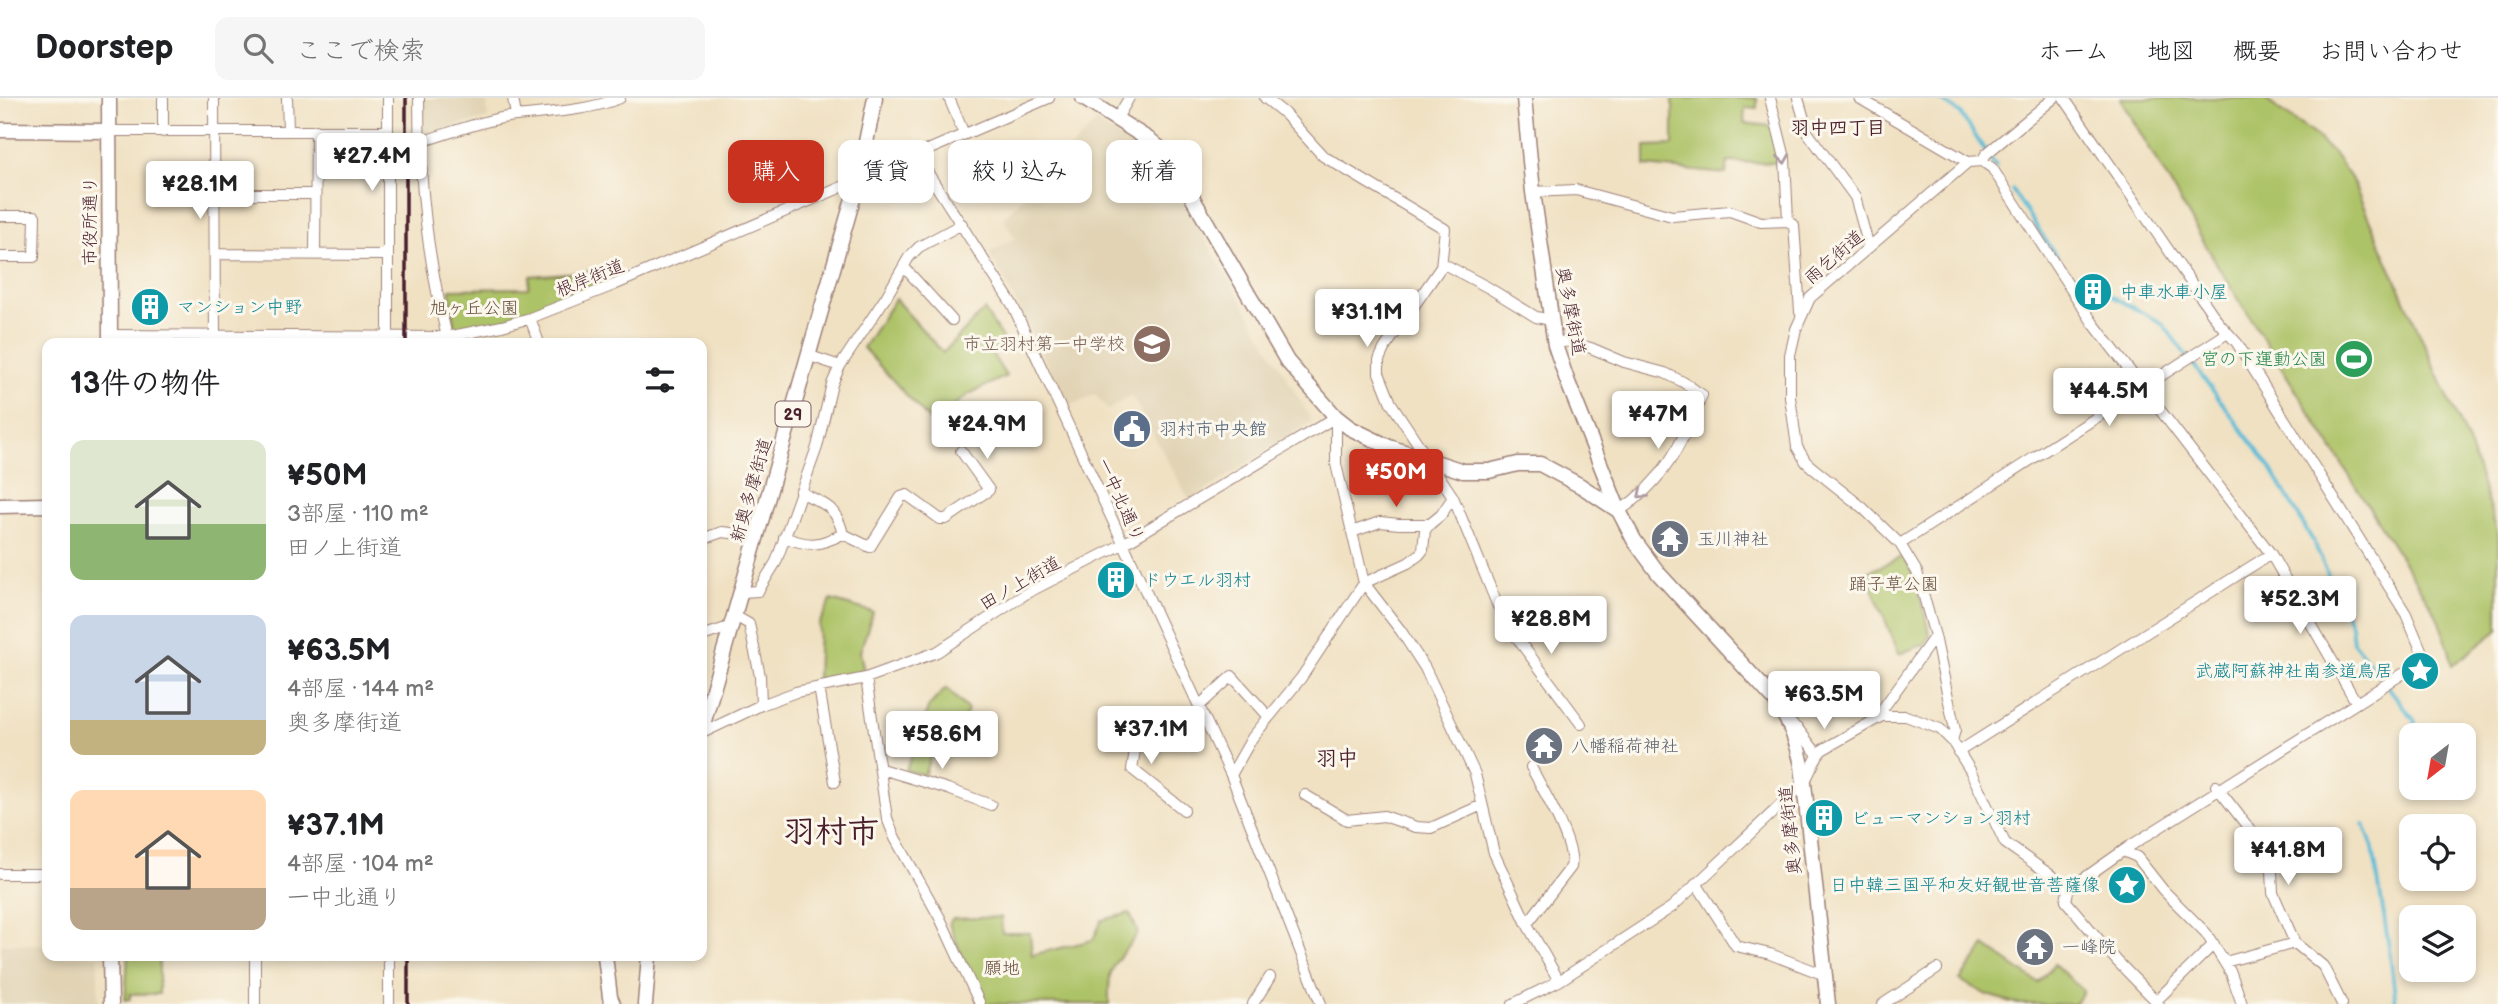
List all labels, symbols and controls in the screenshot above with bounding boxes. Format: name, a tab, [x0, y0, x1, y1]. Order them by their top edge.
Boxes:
search box	[215, 17, 705, 80]
text: Doorstep	[35, 28, 173, 68]
icon: search	[239, 29, 277, 67]
text: ここで検索	[295, 36, 425, 67]
text: ホーム	[2038, 37, 2109, 66]
text: 地図	[2147, 37, 2195, 66]
text: 概要	[2233, 37, 2281, 66]
text: お問い合わせ	[2319, 37, 2463, 66]
district label: 羽中四丁目	[1790, 117, 1886, 140]
pin: ¥27.4M	[315, 134, 429, 193]
chip: 購入	[728, 140, 824, 203]
chip: 賃貸	[838, 140, 934, 203]
chip: 絞り込み	[948, 140, 1092, 203]
chip: 新着	[1106, 140, 1202, 203]
text: ¥27.4M	[333, 142, 411, 170]
one-way arrow	[1776, 153, 1791, 165]
pin: ¥28.1M	[143, 162, 257, 221]
text: ¥28.1M	[162, 170, 238, 198]
street label: 市役所通り	[80, 176, 101, 266]
street label: 雨乞街道	[1800, 226, 1868, 289]
street label: 根岸街道	[553, 255, 627, 302]
street label: 奥多摩街道	[1552, 265, 1589, 357]
building icon: 中車水車小屋	[2072, 271, 2114, 313]
place label: 中車水車小屋	[2120, 282, 2228, 303]
building icon: マンション中野	[129, 286, 171, 328]
pin: ¥31.1M	[1310, 289, 1424, 349]
place label: マンション中野	[177, 297, 302, 318]
park label: 旭ヶ丘公園	[429, 298, 519, 319]
text: ¥31.1M	[1331, 298, 1403, 326]
school or university icon: 市立羽村第一中学校	[1131, 323, 1173, 365]
place label: 市立羽村第一中学校	[963, 334, 1125, 355]
sports icon: 宮の下運動公園	[2333, 338, 2375, 380]
place label: 宮の下運動公園	[2201, 349, 2327, 370]
icon: filters	[641, 361, 679, 399]
text: 13件の物件	[70, 366, 220, 402]
pin: ¥44.5M	[2052, 368, 2166, 428]
text: ¥44.5M	[2069, 377, 2149, 405]
pin: ¥47M	[1617, 392, 1699, 451]
text: ¥47M	[1628, 400, 1688, 428]
road number: 29	[776, 402, 810, 426]
pin: ¥24.9M	[930, 402, 1044, 461]
public building icon: 羽村市中央館	[1111, 408, 1153, 450]
text: ¥24.9M	[948, 410, 1026, 438]
place label: 羽村市中央館	[1159, 419, 1267, 440]
street label: 新奥多摩街道	[727, 435, 776, 545]
pin: ¥50M	[1355, 450, 1437, 509]
street label: 一中北通り	[1093, 455, 1148, 546]
text: ¥50M	[287, 458, 367, 494]
text: ¥50M	[1365, 458, 1427, 486]
icon: home	[126, 468, 210, 552]
one-way arrow	[1637, 486, 1649, 499]
text: 3部屋 · 110 m²	[287, 500, 429, 528]
temple icon: 玉川神社	[1649, 518, 1691, 560]
place label: 玉川神社	[1697, 529, 1769, 550]
text: 田ノ上街道	[287, 534, 402, 562]
street label: 田ノ上街道	[976, 552, 1064, 615]
building icon: ドウエル羽村	[1095, 559, 1137, 601]
place label: ドウエル羽村	[1143, 570, 1251, 591]
park label: 踊子草公園	[1849, 574, 1939, 595]
pin: ¥52.3M	[2243, 576, 2357, 636]
text: ¥52.3M	[2260, 585, 2340, 613]
pin: ¥28.8M	[1494, 596, 1608, 656]
text: ¥28.8M	[1511, 605, 1591, 633]
text: ¥63.5M	[287, 633, 391, 669]
icon: home	[126, 643, 210, 727]
place icon: 武蔵阿蘇神社南参道鳥居	[2399, 650, 2441, 692]
place label: 武蔵阿蘇神社南参道鳥居	[2195, 661, 2393, 682]
pin: ¥63.5M	[1767, 672, 1881, 731]
text: 4部屋 · 144 m²	[287, 675, 434, 703]
text: ¥63.5M	[1784, 680, 1864, 708]
pin: ¥37.1M	[1094, 706, 1208, 766]
text: 奥多摩街道	[287, 709, 402, 737]
pin: ¥58.6M	[885, 712, 999, 771]
text: ¥37.1M	[1114, 715, 1188, 743]
text: ¥58.6M	[902, 720, 982, 748]
north arrow	[2399, 723, 2476, 800]
map controls	[2399, 723, 2476, 982]
temple icon: 八幡稲荷神社	[1523, 725, 1565, 767]
place label: 八幡稲荷神社	[1571, 736, 1679, 757]
district label: 羽中	[1316, 746, 1358, 771]
street label: 奥多摩街道	[1775, 784, 1806, 876]
building icon: ビューマンション羽村	[1803, 797, 1845, 839]
text: ¥37.1M	[287, 808, 385, 844]
place label: ビューマンション羽村	[1851, 808, 2031, 829]
district label: 羽村市	[783, 813, 879, 852]
button: locate	[2399, 814, 2476, 891]
icon: home	[126, 818, 210, 902]
pin: ¥41.8M	[2231, 828, 2345, 887]
text: ¥41.8M	[2250, 836, 2326, 864]
text: 4部屋 · 104 m²	[287, 850, 434, 878]
place icon: 日中韓三国平和友好観世音菩薩像	[2106, 864, 2148, 906]
place label: 日中韓三国平和友好観世音菩薩像	[1830, 875, 2100, 896]
text: 一中北通り	[287, 884, 402, 912]
button: layers	[2399, 905, 2476, 982]
temple icon: 一峰院	[2014, 926, 2056, 968]
place label: 一峰院	[2062, 937, 2116, 958]
park label: 願地	[984, 958, 1020, 979]

